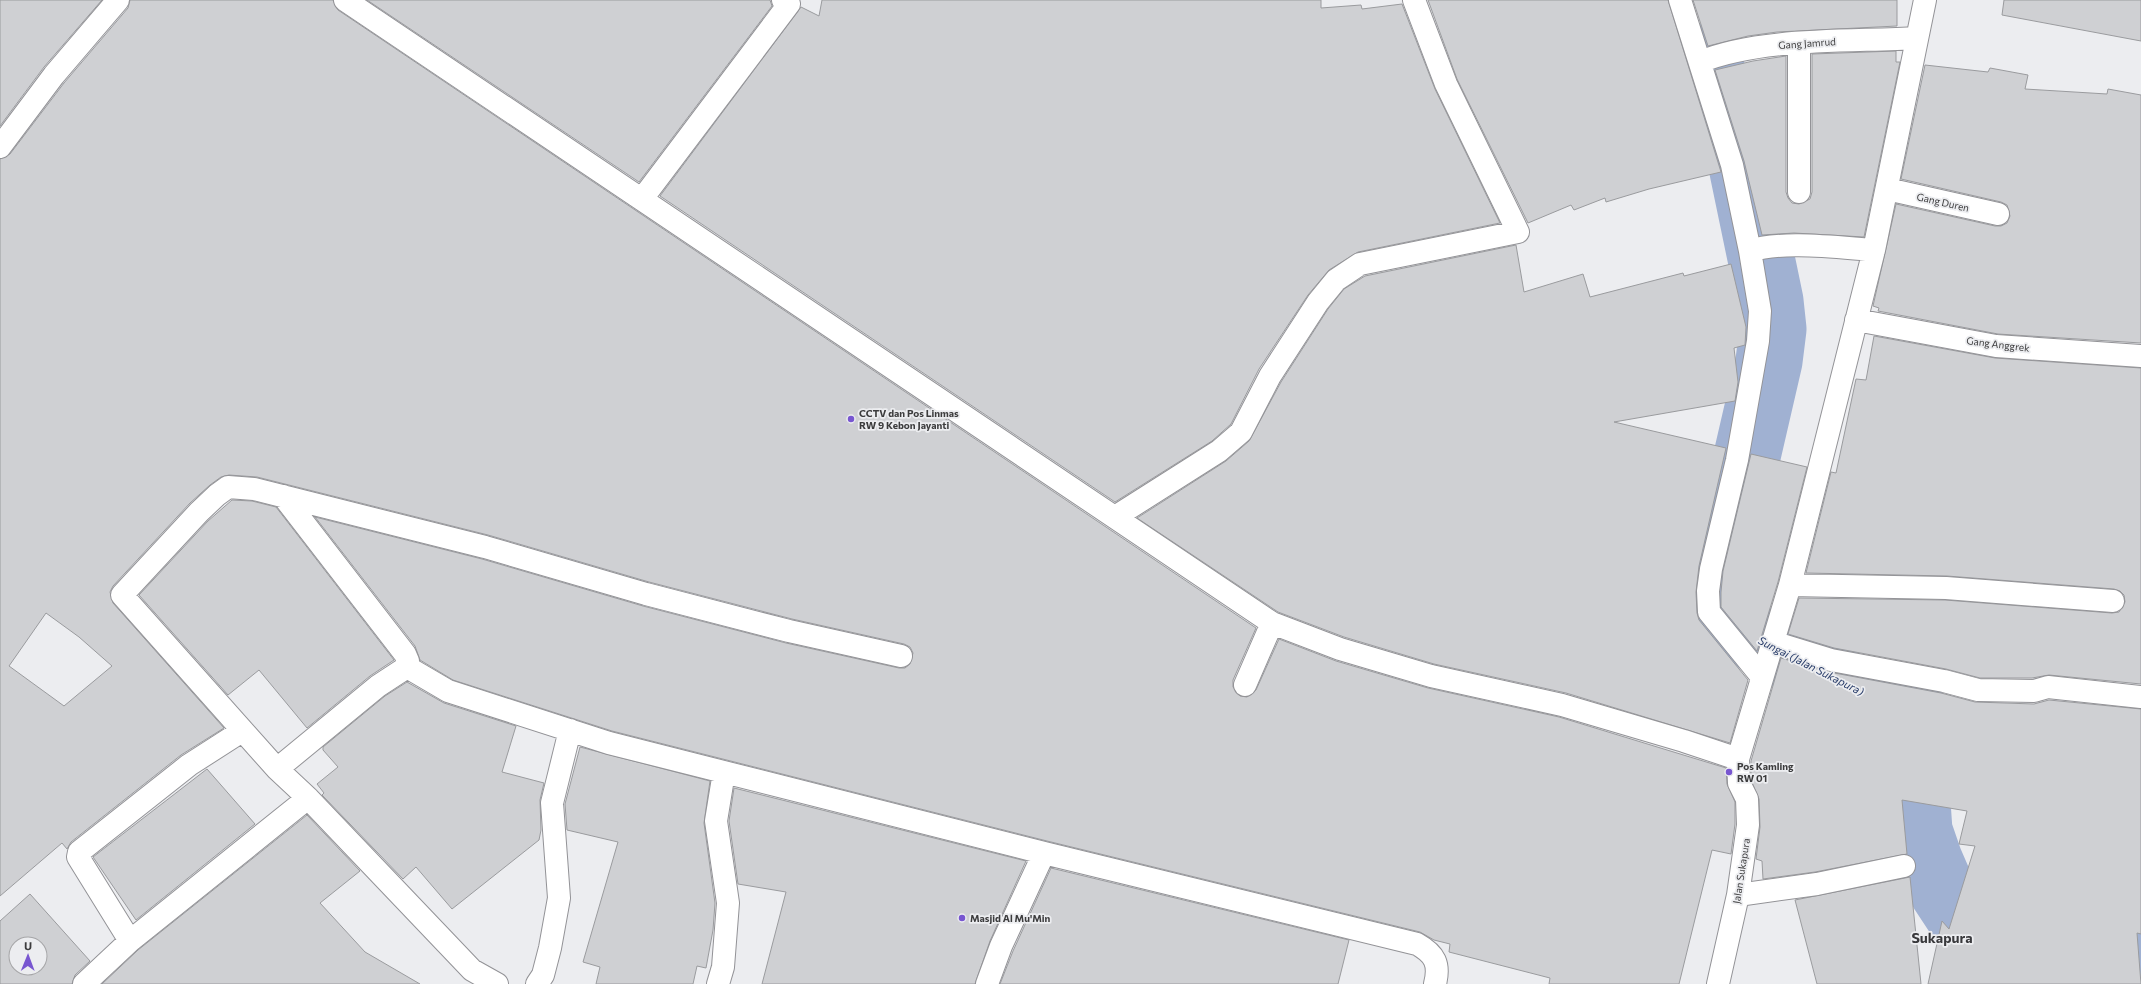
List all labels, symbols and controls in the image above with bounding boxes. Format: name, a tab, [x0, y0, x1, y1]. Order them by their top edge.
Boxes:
street label: Gang Jamrud	[1778, 35, 1836, 51]
street label: Gang Duren	[1916, 190, 1970, 214]
street label: Gang Anggrek	[1966, 334, 2031, 354]
place label: CCTV dan Pos Linmas RW 9 Kebon Jayanti	[859, 407, 959, 431]
marker: CCTV dan Pos Linmas RW 9 Kebon Jayanti	[846, 414, 856, 424]
water label: Sungai (Jalan Sukapura)	[1756, 633, 1866, 699]
place label: Pos Kamling RW 01	[1737, 760, 1794, 784]
marker: Pos Kamling RW 01	[1724, 767, 1734, 777]
street label: Jalan Sukapura	[1730, 837, 1752, 905]
place label: Masjid Al Mu'Min	[970, 912, 1051, 924]
marker: Masjid Al Mu'Min	[957, 913, 967, 923]
district label: Sukapura	[1911, 929, 1973, 946]
north arrow	[8, 936, 48, 976]
text: U	[24, 939, 32, 952]

